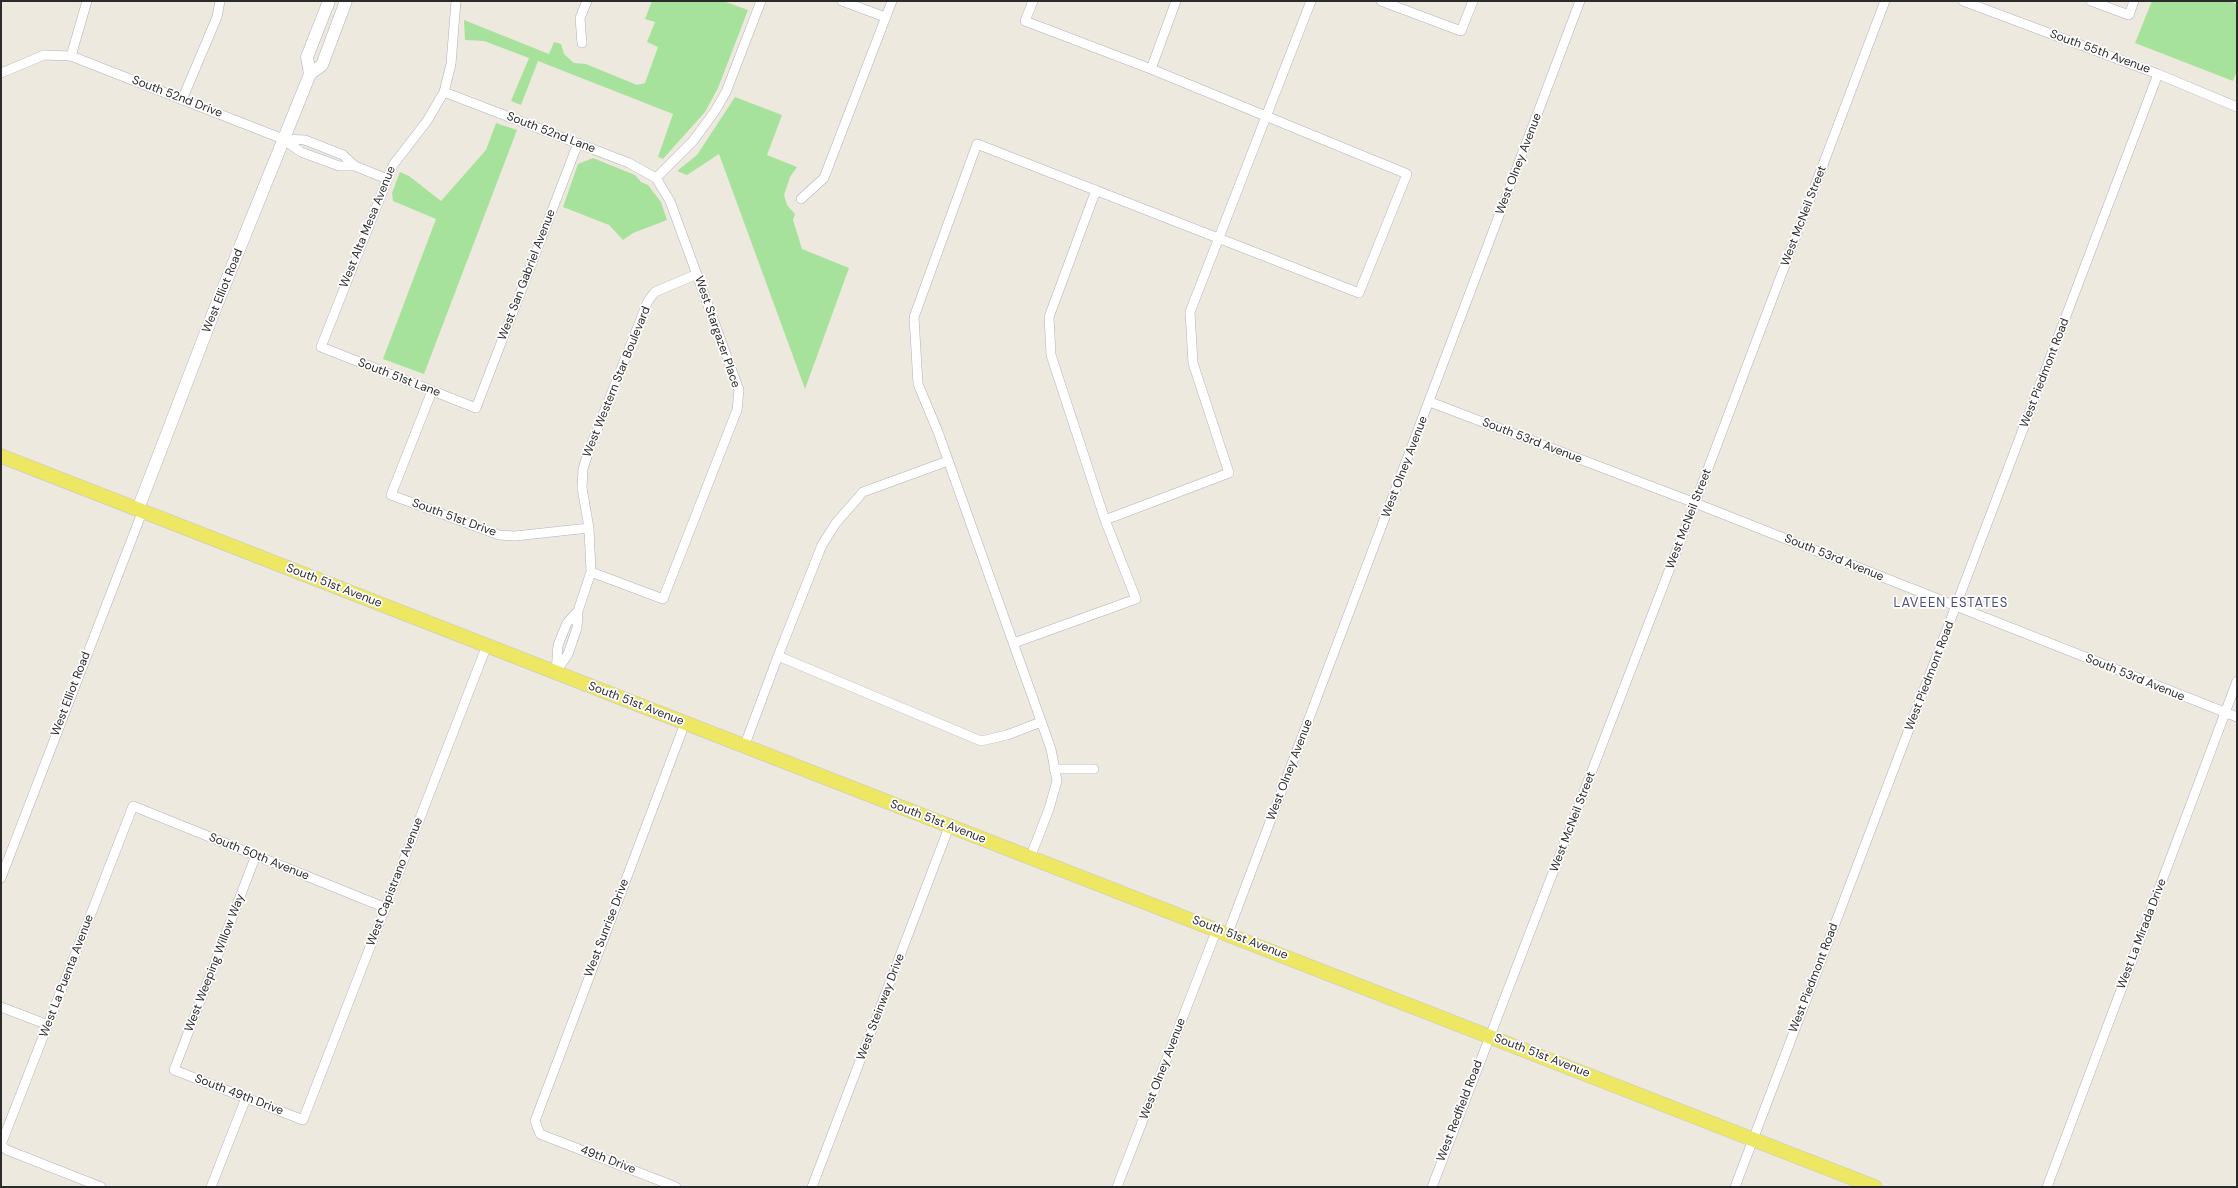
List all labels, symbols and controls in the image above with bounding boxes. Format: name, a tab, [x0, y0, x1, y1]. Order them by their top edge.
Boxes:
street label: South 55th Avenue	[2048, 27, 2152, 77]
street label: South 52nd Drive	[130, 73, 224, 121]
street label: South 52nd Lane	[505, 109, 597, 157]
street label: West Olney Avenue	[1493, 111, 1545, 217]
street label: West Alta Mesa Avenue	[337, 164, 399, 290]
street label: West McNeil Street	[1778, 164, 1830, 268]
street label: West San Gabriel Avenue	[495, 208, 559, 342]
street label: West Elliot Road	[200, 247, 246, 335]
street label: West Stargazer Place	[691, 274, 743, 390]
street label: West Western Star Boulevard	[580, 304, 654, 460]
street label: West Piedmont Road	[2017, 316, 2073, 430]
street label: South 51st Lane	[356, 356, 442, 400]
street label: West Olney Avenue	[1379, 414, 1431, 520]
street label: South 53rd Avenue	[1480, 415, 1584, 467]
street label: West McNeil Street	[1663, 467, 1715, 571]
street label: South 51st Drive	[410, 496, 498, 540]
street label: South 53rd Avenue	[1782, 531, 1886, 585]
street label: South 51st Avenue	[284, 561, 384, 611]
district label: LAVEEN ESTATES	[1894, 596, 2008, 612]
street label: West Piedmont Road	[1902, 619, 1958, 733]
street label: West Elliot Road	[48, 650, 94, 738]
street label: South 53rd Avenue	[2083, 651, 2187, 705]
street label: South 51st Avenue	[586, 679, 686, 729]
street label: West Olney Avenue	[1264, 717, 1316, 823]
street label: West McNeil Street	[1547, 770, 1599, 874]
street label: South 51st Avenue	[888, 797, 988, 847]
street label: West Capistrano Avenue	[364, 816, 426, 948]
street label: South 50th Avenue	[207, 830, 311, 884]
street label: West Sunrise Drive	[582, 877, 632, 979]
street label: West La Mirada Drive	[2114, 877, 2170, 991]
street label: West Weeping Willow Way	[182, 892, 248, 1034]
street label: West La Puenta Avenue	[37, 913, 97, 1039]
street label: South 51st Avenue	[1190, 913, 1290, 963]
street label: West Piedmont Road	[1786, 921, 1842, 1035]
street label: West Steinway Drive	[854, 952, 908, 1062]
street label: West Olney Avenue	[1137, 1016, 1189, 1122]
street label: South 51st Avenue	[1492, 1031, 1592, 1081]
street label: West Redfield Road	[1434, 1058, 1486, 1164]
street label: South 49th Drive	[193, 1071, 285, 1119]
street label: 49th Drive	[578, 1143, 638, 1177]

